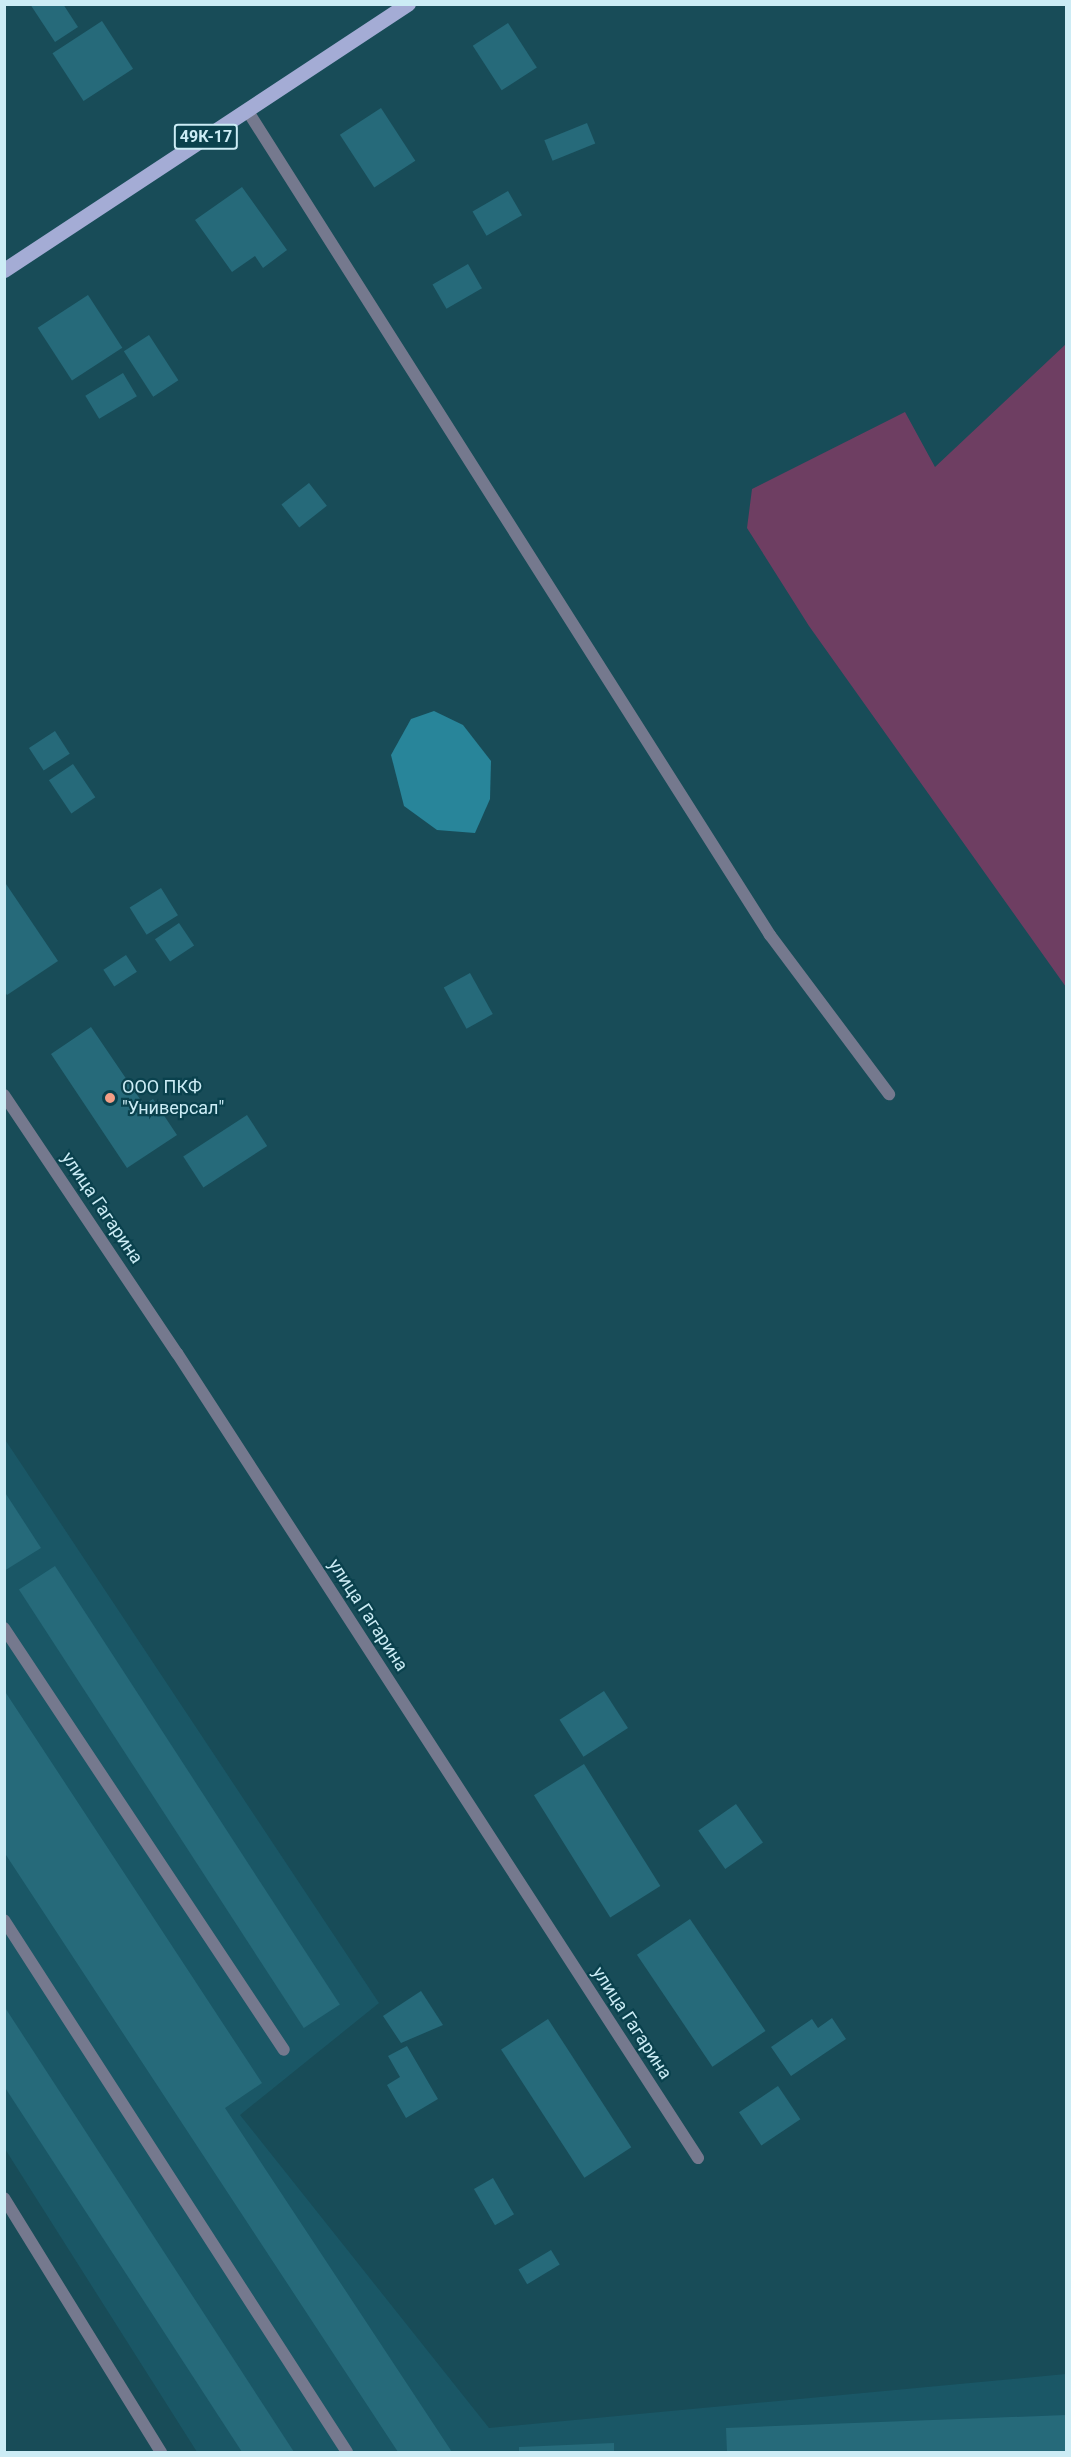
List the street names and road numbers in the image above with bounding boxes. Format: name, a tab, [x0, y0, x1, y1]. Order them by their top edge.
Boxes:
road number: 49К-17	[173, 124, 239, 150]
street label: улица Гагарина	[57, 1148, 147, 1268]
street label: улица Гагарина	[324, 1555, 412, 1675]
street label: улица Гагарина	[588, 1963, 676, 2083]

